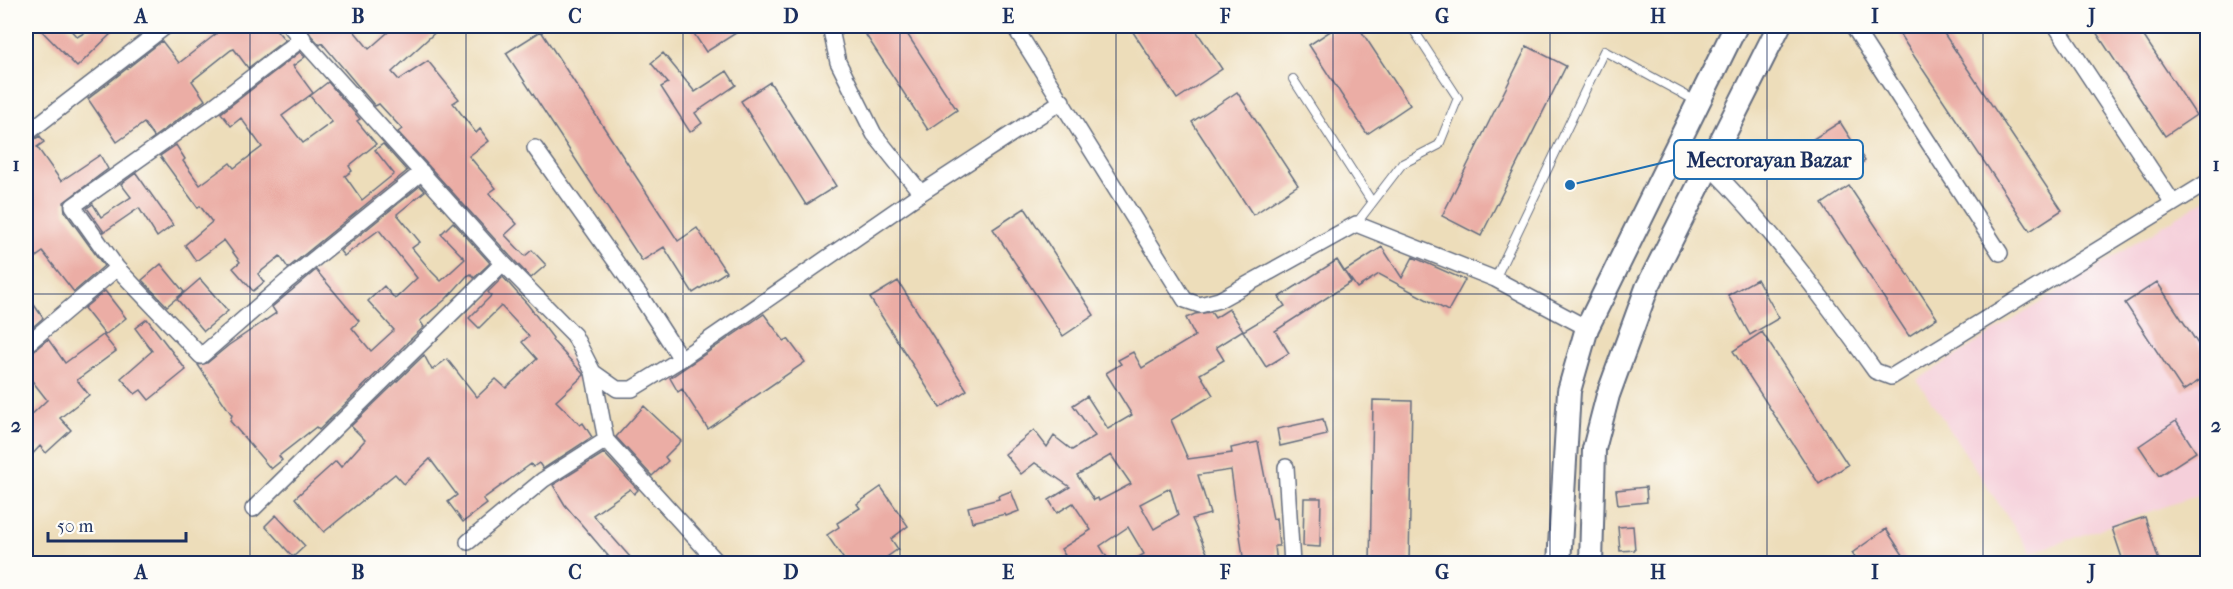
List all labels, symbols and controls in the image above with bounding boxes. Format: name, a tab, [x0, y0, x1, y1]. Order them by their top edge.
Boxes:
text: A	[133, 5, 149, 28]
text: B	[351, 5, 365, 28]
text: C	[568, 5, 582, 28]
text: D	[783, 5, 799, 28]
text: E	[1002, 5, 1014, 28]
text: F	[1219, 5, 1231, 28]
text: G	[1435, 5, 1449, 28]
text: H	[1650, 5, 1666, 28]
text: I	[1871, 5, 1879, 28]
text: J	[2086, 5, 2096, 28]
callout: Mecrorayan Bazar	[1674, 140, 1863, 179]
text: Mecrorayan Bazar	[1686, 148, 1852, 172]
text: 1	[12, 153, 20, 176]
text: 1	[2212, 153, 2220, 176]
text: 2	[11, 414, 21, 437]
text: 2	[2211, 414, 2221, 437]
scale bar	[48, 505, 186, 543]
text: 50 m	[57, 516, 94, 537]
text: A	[133, 561, 149, 584]
text: B	[351, 561, 365, 584]
text: C	[568, 561, 582, 584]
text: D	[783, 561, 799, 584]
text: E	[1002, 561, 1014, 584]
text: F	[1219, 561, 1231, 584]
text: G	[1435, 561, 1449, 584]
text: H	[1650, 561, 1666, 584]
text: I	[1871, 561, 1879, 584]
text: J	[2086, 561, 2096, 584]

